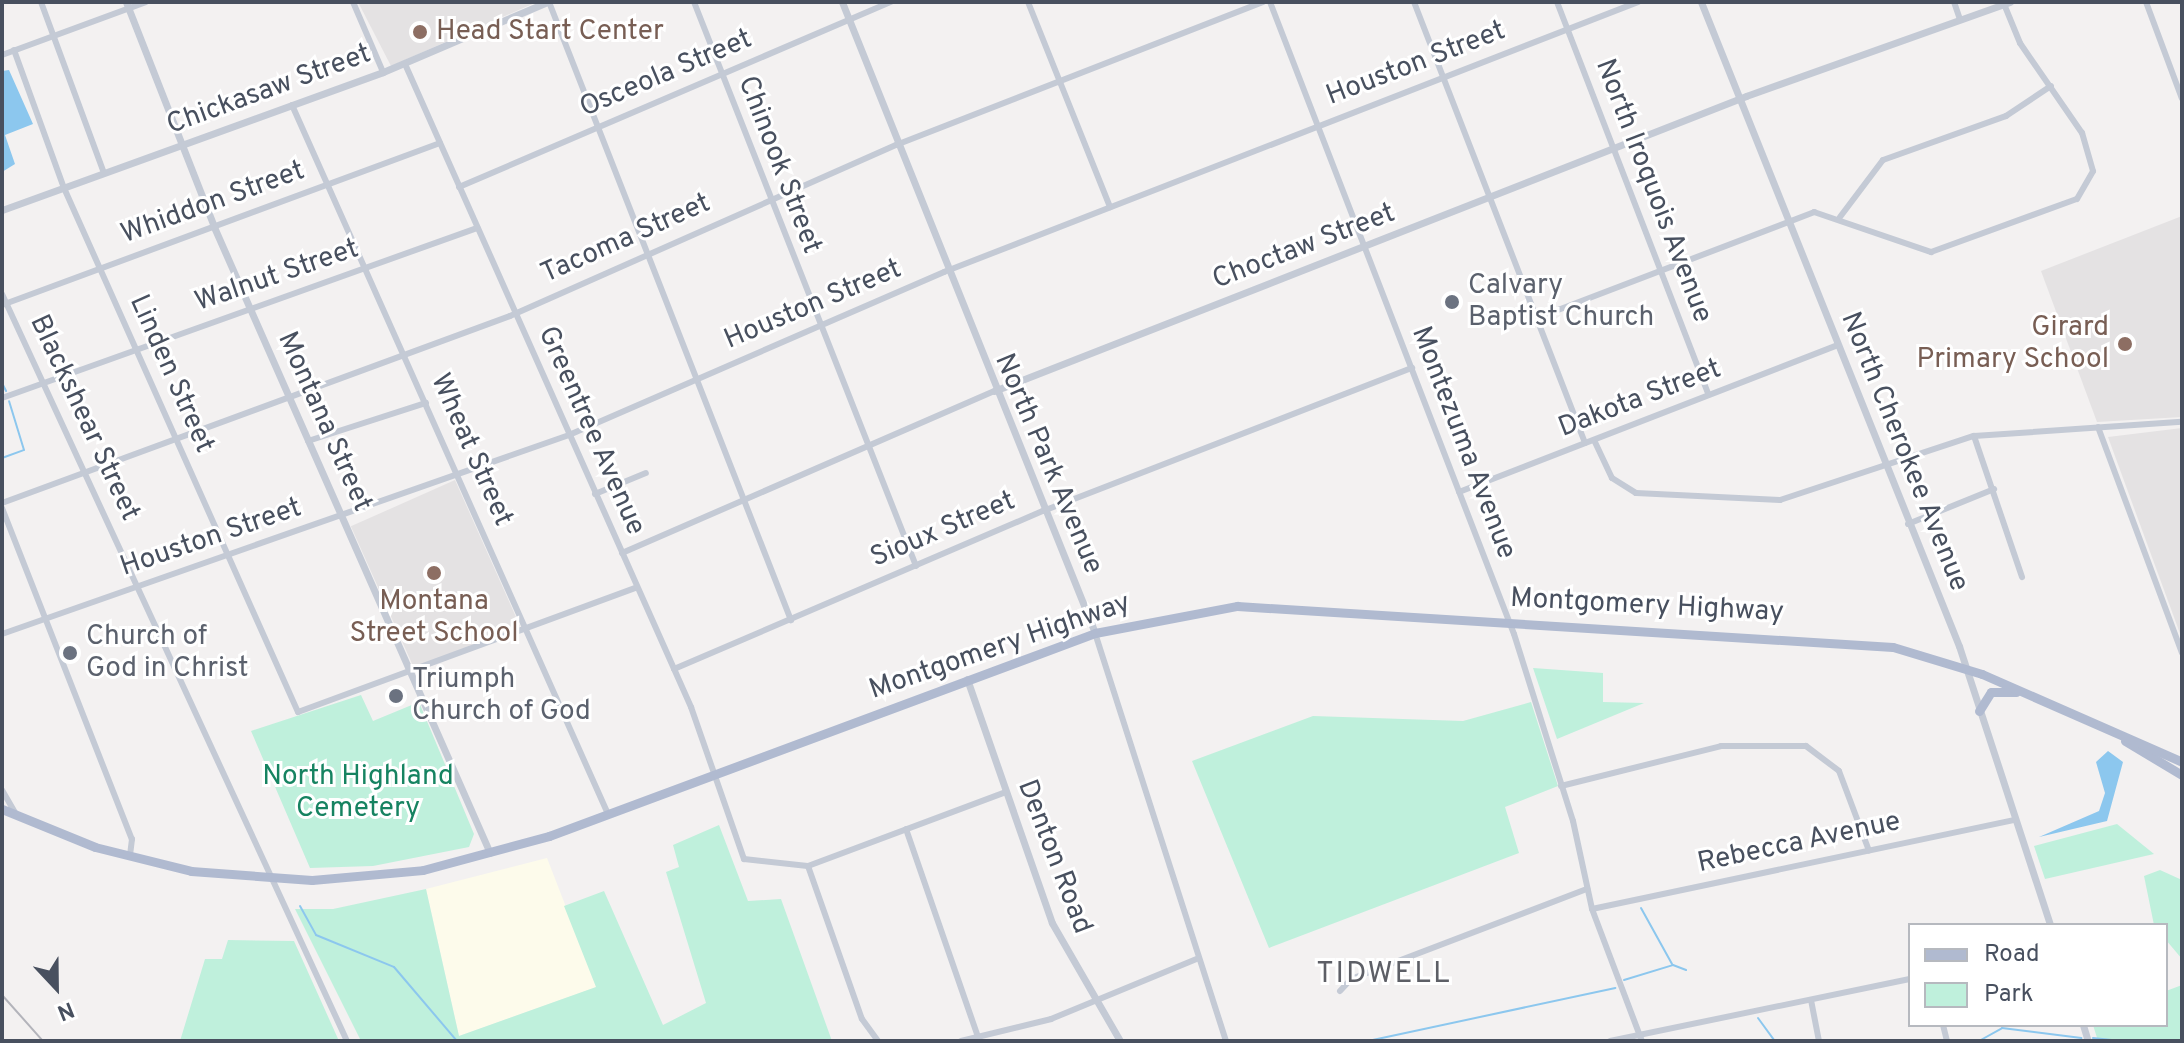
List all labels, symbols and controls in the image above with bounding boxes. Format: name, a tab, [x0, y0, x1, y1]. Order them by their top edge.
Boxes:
street label: Houston Street	[1322, 14, 1510, 114]
place label: Head Start Center	[436, 15, 664, 49]
marker: Head Start Center	[411, 23, 429, 41]
street label: Osceola Street	[575, 23, 757, 125]
street label: Chickasaw Street	[162, 37, 376, 143]
street label: North Iroquois Avenue	[1587, 54, 1719, 328]
street label: Chinook Street	[730, 72, 828, 258]
street label: Whiddon Street	[117, 154, 309, 252]
street label: Tacoma Street	[536, 187, 716, 291]
street label: Choctaw Street	[1208, 197, 1400, 297]
street label: Walnut Street	[191, 232, 363, 320]
street label: Houston Street	[719, 253, 907, 357]
place label: Calvary Baptist Church	[1468, 269, 1654, 335]
street label: Linden Street	[121, 290, 221, 458]
marker: Calvary Baptist Church	[1443, 293, 1461, 311]
street label: North Cherokee Avenue	[1832, 307, 1976, 597]
street label: Blackshear Street	[22, 310, 146, 526]
place label: Girard Primary School	[1917, 311, 2109, 377]
street label: Greentree Avenue	[530, 321, 652, 541]
street label: Montezuma Avenue	[1403, 322, 1523, 564]
street label: Montana Street	[269, 327, 379, 517]
marker: Girard Primary School	[2116, 335, 2134, 353]
street label: North Park Avenue	[986, 348, 1110, 580]
street label: Dakota Street	[1554, 353, 1726, 445]
street label: Wheat Street	[422, 369, 520, 531]
street label: Sioux Street	[866, 485, 1020, 575]
street label: Houston Street	[116, 491, 306, 585]
marker: Montana Street School	[425, 564, 443, 582]
street label: Montgomery Highway	[1509, 582, 1785, 630]
place label: Montana Street School	[349, 585, 519, 651]
street label: Montgomery Highway	[865, 587, 1135, 707]
place label: Church of God in Christ	[86, 620, 249, 686]
marker: Church of God in Christ	[61, 644, 79, 662]
place label: Triumph Church of God	[412, 663, 591, 729]
marker: Triumph Church of God	[387, 687, 405, 705]
park label: North Highland Cemetery	[262, 760, 454, 826]
street label: Denton Road	[1009, 775, 1099, 939]
street label: Rebecca Avenue	[1694, 805, 1904, 881]
legend	[1908, 923, 2168, 1027]
text: Road	[1984, 940, 2040, 970]
north arrow	[16, 947, 96, 1027]
district label: TIDWELL	[1316, 957, 1452, 993]
text: Park	[1984, 980, 2034, 1010]
text: N	[53, 994, 78, 1025]

